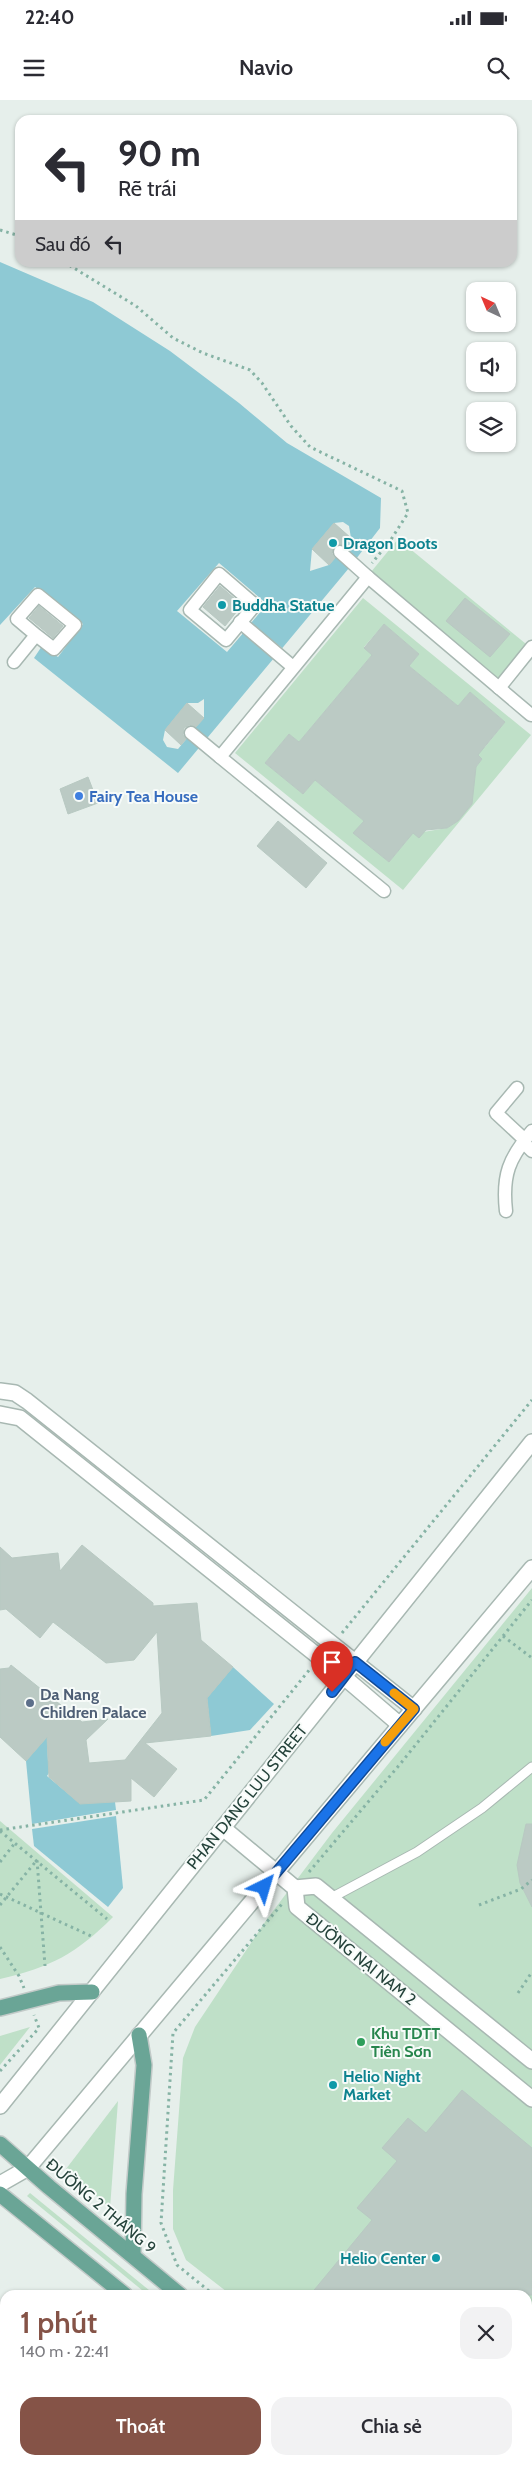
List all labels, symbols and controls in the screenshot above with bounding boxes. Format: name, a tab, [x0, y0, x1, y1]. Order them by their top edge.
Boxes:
text: 22:40	[25, 6, 75, 29]
icon: menu	[20, 54, 48, 82]
text: Navio	[239, 54, 293, 81]
icon: search	[484, 54, 512, 82]
text: 90 m	[118, 132, 201, 175]
icon: left	[35, 135, 100, 200]
text: Rẽ trái	[118, 175, 177, 202]
icon: left	[100, 230, 128, 258]
text: Sau đó	[35, 233, 90, 256]
north arrow	[466, 282, 516, 332]
map controls	[466, 282, 516, 452]
button: sound	[466, 342, 516, 392]
button: layers	[466, 402, 516, 452]
place label: Dragon Boots	[343, 534, 438, 553]
marker: Dragon Boots	[327, 537, 339, 549]
place label: Buddha Statue	[232, 596, 334, 615]
marker: Buddha Statue	[216, 599, 228, 611]
place label: Fairy Tea House	[89, 787, 198, 806]
marker: Fairy Tea House	[73, 790, 85, 802]
pin	[311, 1641, 353, 1692]
icon: arrive	[318, 1648, 346, 1676]
place label: Da Nang Children Palace	[40, 1685, 146, 1722]
marker: Da Nang Children Palace	[24, 1697, 36, 1709]
street label: PHAN DANG LUU STREET	[183, 1721, 311, 1873]
position arrow	[237, 1860, 289, 1912]
street label: ĐƯỜNG NẠI NAM 2	[302, 1909, 420, 2009]
place label: Khu TDTT Tiên Sơn	[371, 2024, 440, 2061]
marker: Khu TDTT Tiên Sơn	[355, 2036, 367, 2048]
place label: Helio Night Market	[343, 2067, 421, 2104]
marker: Helio Night Market	[327, 2079, 339, 2091]
street label: ĐƯỜNG 2 THÁNG 9	[42, 2155, 160, 2257]
place label: Helio Center	[340, 2249, 427, 2268]
marker: Helio Center	[430, 2252, 442, 2264]
text: 1 phút	[20, 2304, 97, 2341]
button: close	[460, 2307, 512, 2359]
text: 140 m · 22:41	[20, 2342, 109, 2361]
button: Thoát	[20, 2397, 261, 2455]
button: Chia sẻ	[271, 2397, 512, 2455]

